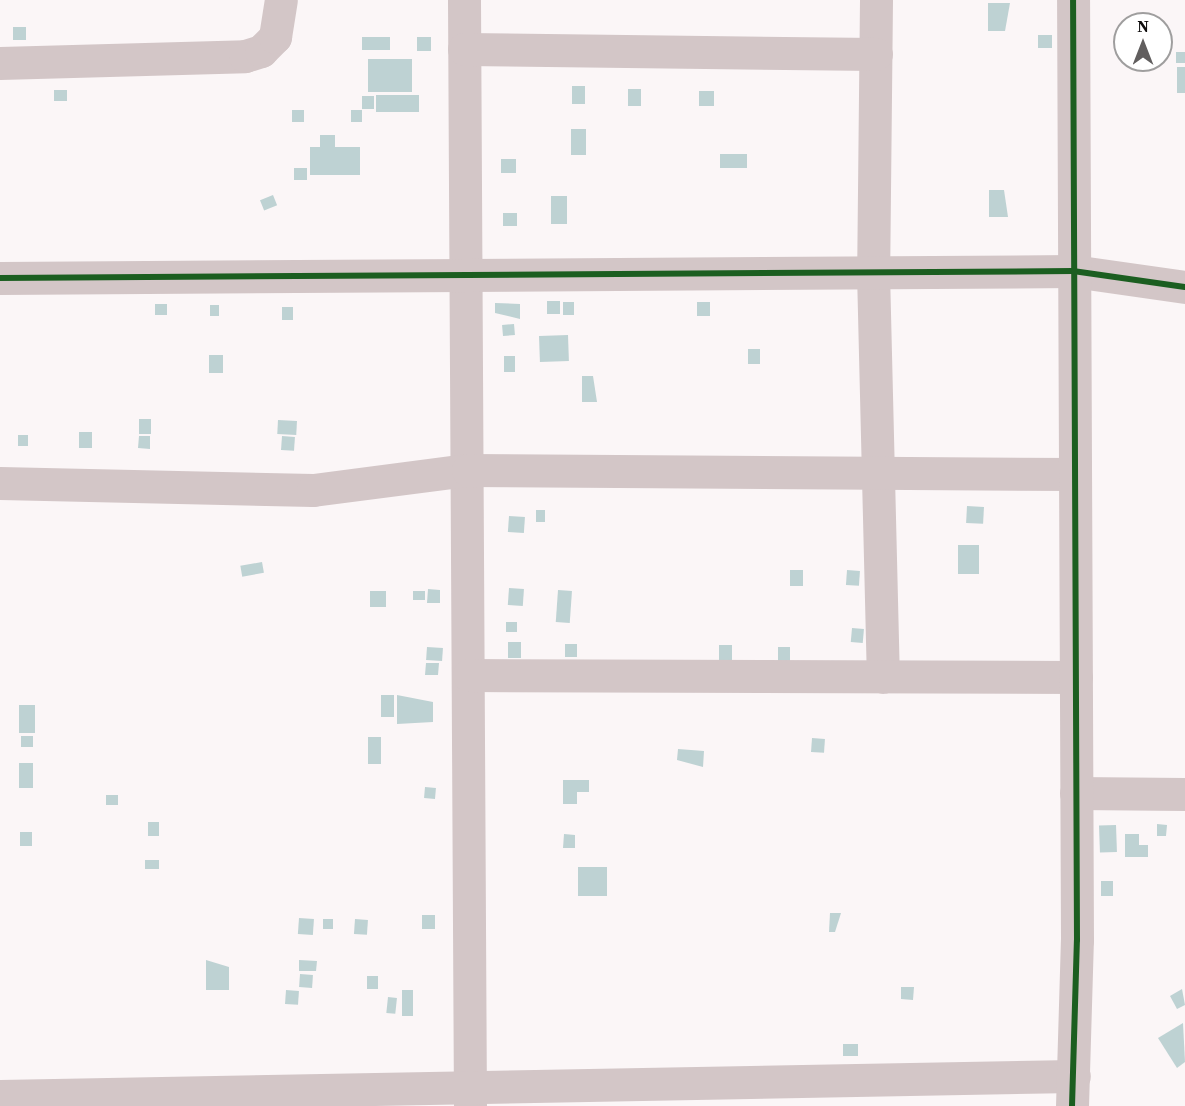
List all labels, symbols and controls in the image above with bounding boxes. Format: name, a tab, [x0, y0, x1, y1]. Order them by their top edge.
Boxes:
north arrow	[1113, 12, 1173, 72]
text: N	[1137, 15, 1149, 37]

